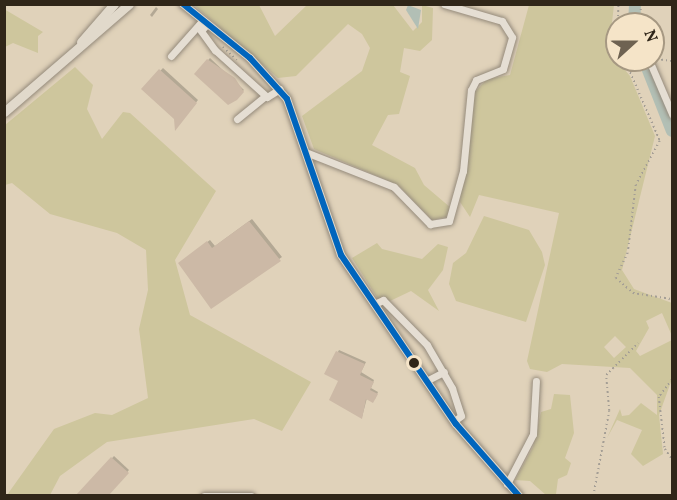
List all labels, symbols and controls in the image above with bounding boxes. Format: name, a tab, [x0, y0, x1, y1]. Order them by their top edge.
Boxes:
north arrow	[605, 12, 665, 72]
text: N	[638, 27, 662, 46]
unlabelled marker	[408, 357, 420, 369]

